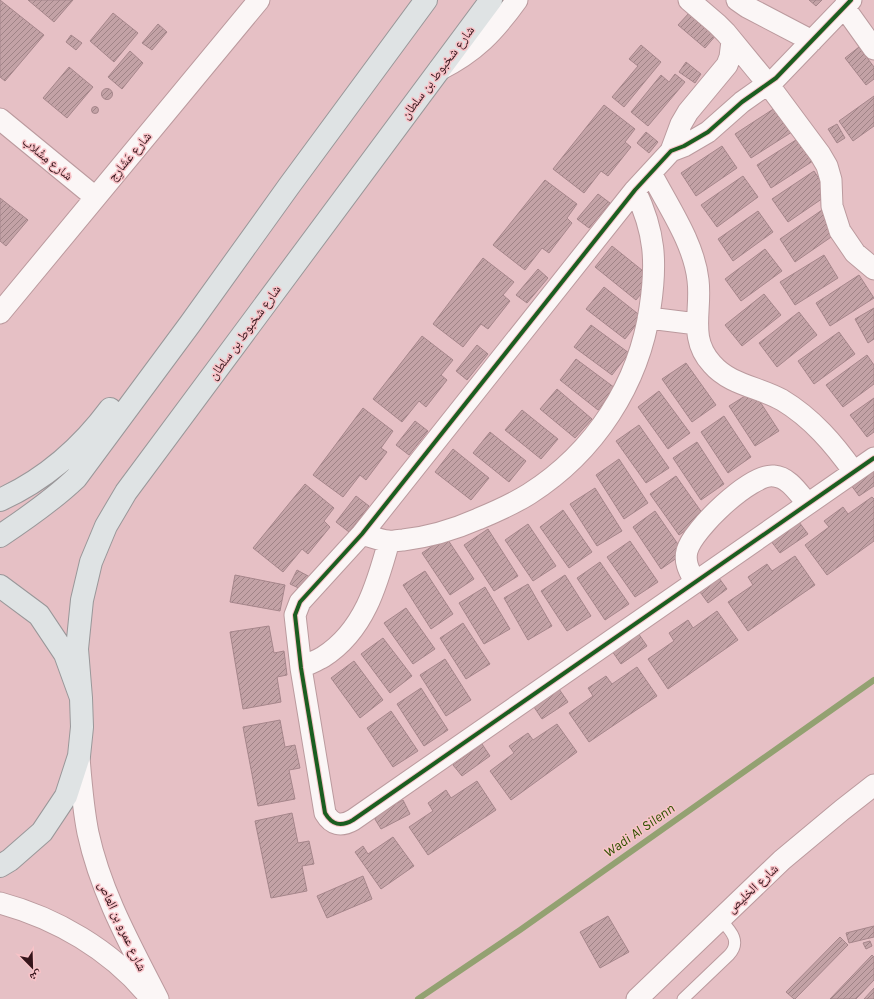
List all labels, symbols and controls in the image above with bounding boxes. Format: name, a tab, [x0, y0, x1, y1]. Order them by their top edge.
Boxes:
street label: شارع شخبوط بن سلطان	[397, 23, 479, 123]
street label: شارع عَشَارِج	[104, 129, 156, 186]
street label: شارع مِشْلاب	[18, 134, 76, 185]
street label: شارع شخبوط بن سلطان	[205, 282, 285, 384]
water label: Wadi Al Silenn	[601, 800, 678, 861]
street label: شارع الخليص	[724, 861, 782, 917]
street label: شارع عمرو بن العاص	[93, 879, 150, 974]
north arrow	[12, 947, 52, 987]
text: ش	[27, 967, 44, 984]

